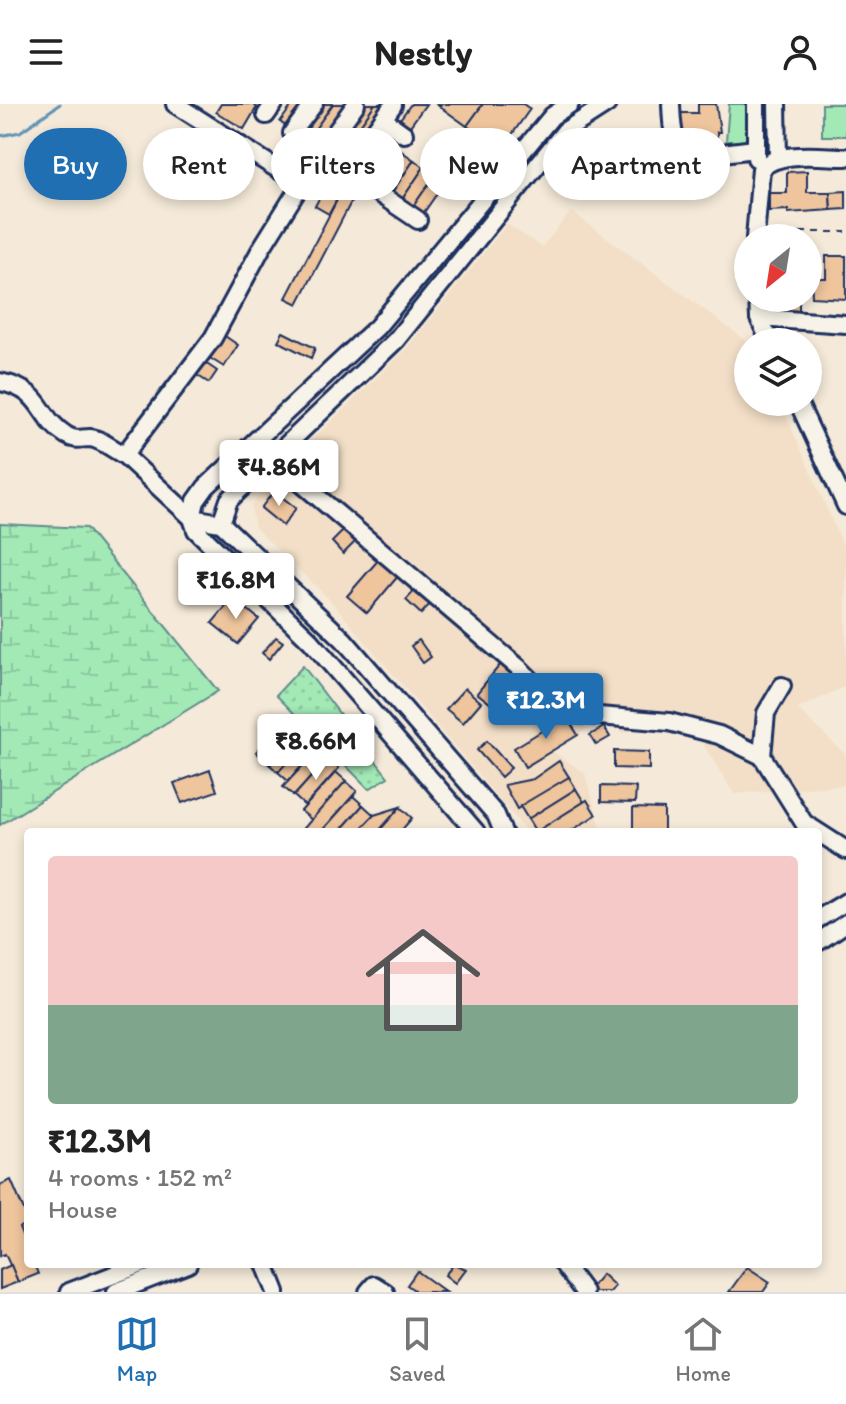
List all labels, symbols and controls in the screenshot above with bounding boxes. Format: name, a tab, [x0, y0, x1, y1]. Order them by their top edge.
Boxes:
icon: menu	[24, 30, 68, 74]
icon: person	[778, 30, 822, 74]
text: Nestly	[374, 31, 472, 74]
chip: Buy	[24, 128, 127, 200]
chip: Rent	[143, 128, 255, 200]
chip: Filters	[271, 128, 404, 200]
chip: New	[420, 128, 527, 200]
chip: Apartment	[543, 128, 730, 200]
north arrow	[734, 224, 822, 312]
map controls	[734, 224, 822, 416]
button: layers	[734, 328, 822, 416]
pin: ₹4.86M	[214, 440, 344, 508]
text: ₹4.86M	[237, 450, 321, 482]
pin: ₹16.8M	[171, 553, 301, 621]
text: ₹16.8M	[196, 563, 276, 595]
pin: ₹12.3M	[481, 673, 611, 741]
text: ₹12.3M	[506, 683, 586, 715]
pin: ₹8.66M	[251, 714, 381, 782]
text: ₹8.66M	[275, 724, 357, 756]
icon: home	[351, 908, 495, 1052]
text: ₹12.3M	[48, 1120, 152, 1161]
text: 4 rooms · 152 m²	[48, 1161, 232, 1193]
text: House	[48, 1193, 118, 1225]
tab: Map	[115, 1312, 159, 1387]
tab: Saved	[389, 1312, 445, 1387]
tab: Home	[675, 1312, 731, 1387]

